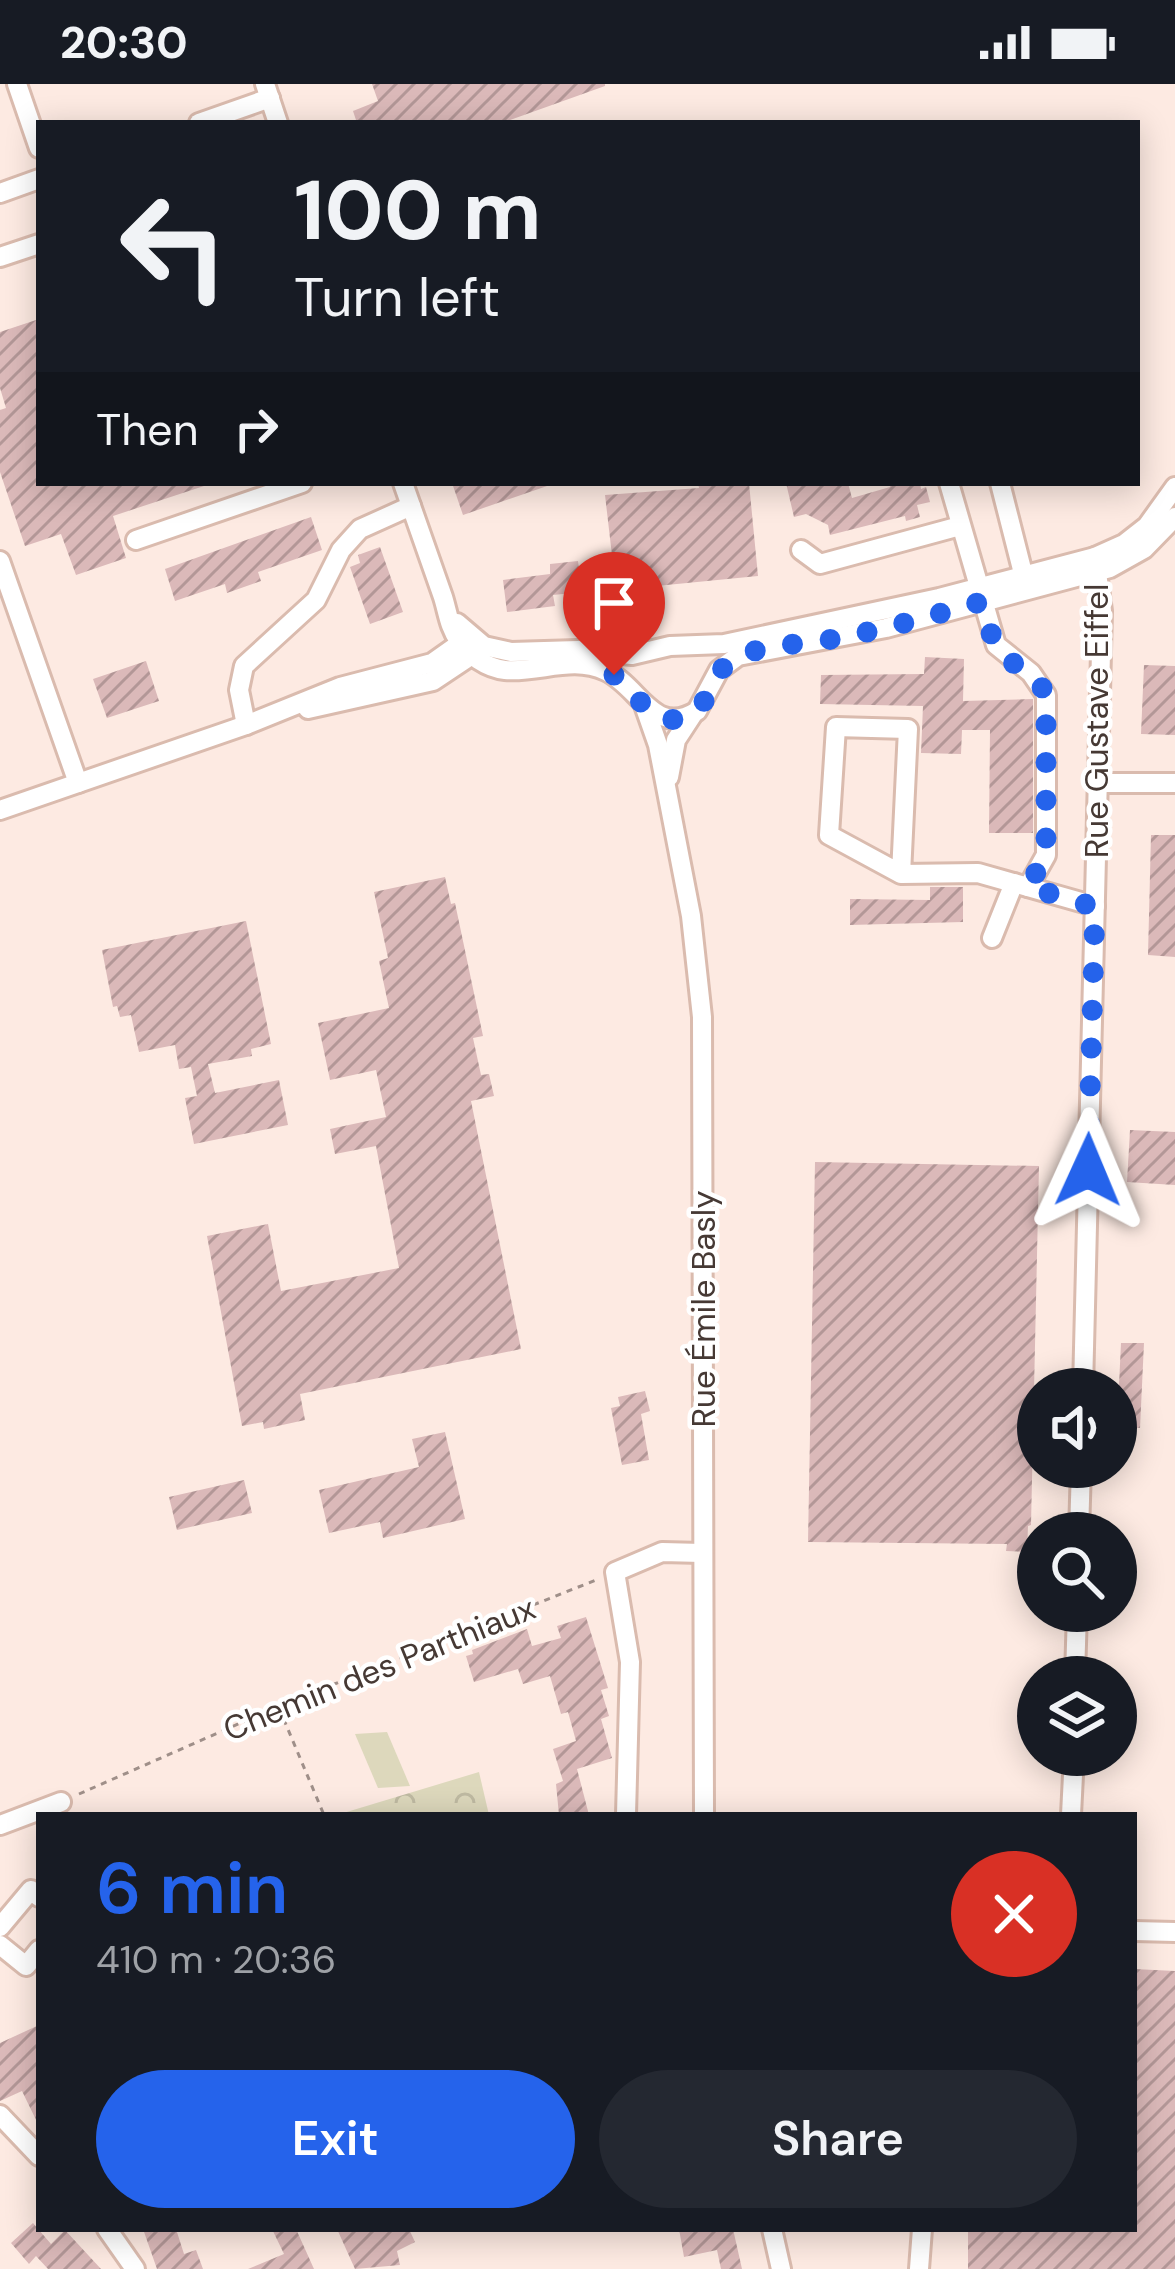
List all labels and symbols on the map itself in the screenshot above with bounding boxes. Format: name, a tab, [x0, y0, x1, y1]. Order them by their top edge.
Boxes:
pin	[563, 552, 665, 675]
street label: Rue Gustave Eiffel	[1075, 584, 1118, 858]
position arrow	[1025, 1107, 1151, 1233]
street label: Rue Émile Basly	[682, 1190, 725, 1428]
street label: Chemin des Parthiaux	[217, 1586, 542, 1751]

